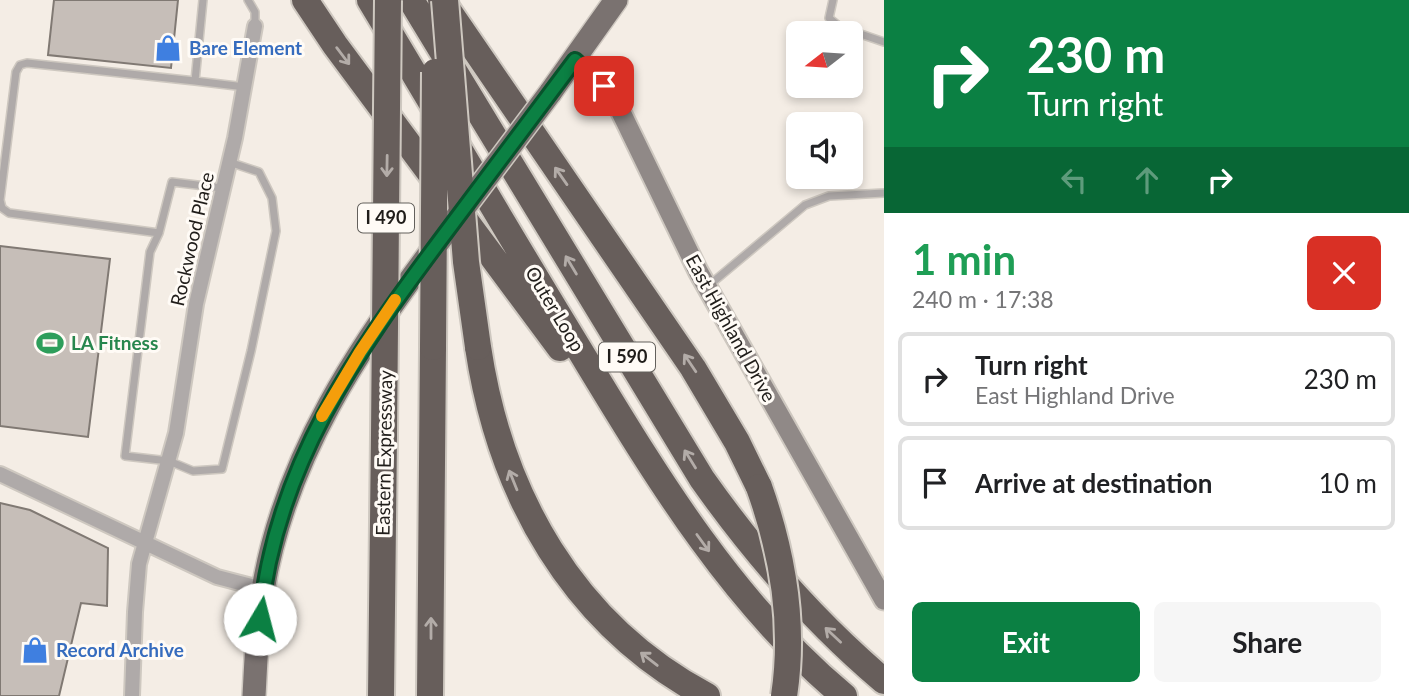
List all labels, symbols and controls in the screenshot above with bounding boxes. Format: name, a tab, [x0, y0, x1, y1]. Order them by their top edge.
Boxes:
north arrow	[786, 21, 863, 98]
map controls	[786, 21, 863, 189]
text: 230 m	[1027, 25, 1165, 83]
icon: right	[912, 28, 1003, 119]
shop icon: Bare Element	[153, 33, 183, 63]
place label: Bare Element	[189, 36, 302, 59]
one-way arrow	[335, 47, 350, 66]
pin	[574, 56, 634, 116]
icon: arrive	[585, 67, 623, 105]
text: Turn right	[1027, 84, 1163, 123]
button: sound	[786, 112, 863, 189]
one-way arrow	[380, 154, 394, 177]
icon: left	[1055, 161, 1093, 199]
icon: ahead	[1128, 161, 1166, 199]
icon: right	[1201, 161, 1239, 199]
one-way arrow	[554, 166, 568, 186]
street label: Rockwood Place	[165, 170, 218, 308]
road number: I 490	[358, 204, 414, 232]
text: 1 min	[912, 234, 1016, 284]
button: close	[1307, 236, 1381, 310]
street label: East Highland Drive	[681, 250, 781, 405]
one-way arrow	[564, 256, 579, 275]
street label: Outer Loop	[521, 262, 590, 355]
text: 240 m · 17:38	[912, 285, 1054, 313]
sports icon: LA Fitness	[35, 328, 65, 358]
place label: LA Fitness	[71, 331, 158, 354]
road number: I 590	[599, 342, 655, 372]
text: Turn right	[975, 349, 1088, 381]
one-way arrow	[683, 354, 697, 373]
icon: right	[916, 360, 954, 398]
text: 230 m	[1304, 363, 1377, 395]
street label: Eastern Expressway	[371, 370, 396, 536]
text: East Highland Drive	[975, 381, 1175, 409]
one-way arrow	[682, 450, 696, 470]
icon: arrive	[916, 464, 954, 502]
text: Arrive at destination	[975, 467, 1212, 499]
text: 10 m	[1319, 467, 1377, 499]
one-way arrow	[506, 470, 519, 492]
one-way arrow	[696, 534, 711, 552]
position arrow	[223, 582, 297, 656]
button: Exit	[912, 602, 1140, 682]
button: Share	[1154, 602, 1381, 682]
one-way arrow	[424, 617, 438, 640]
one-way arrow	[825, 627, 842, 644]
shop icon: Record Archive	[20, 635, 50, 665]
place label: Record Archive	[56, 638, 184, 661]
one-way arrow	[641, 652, 659, 667]

